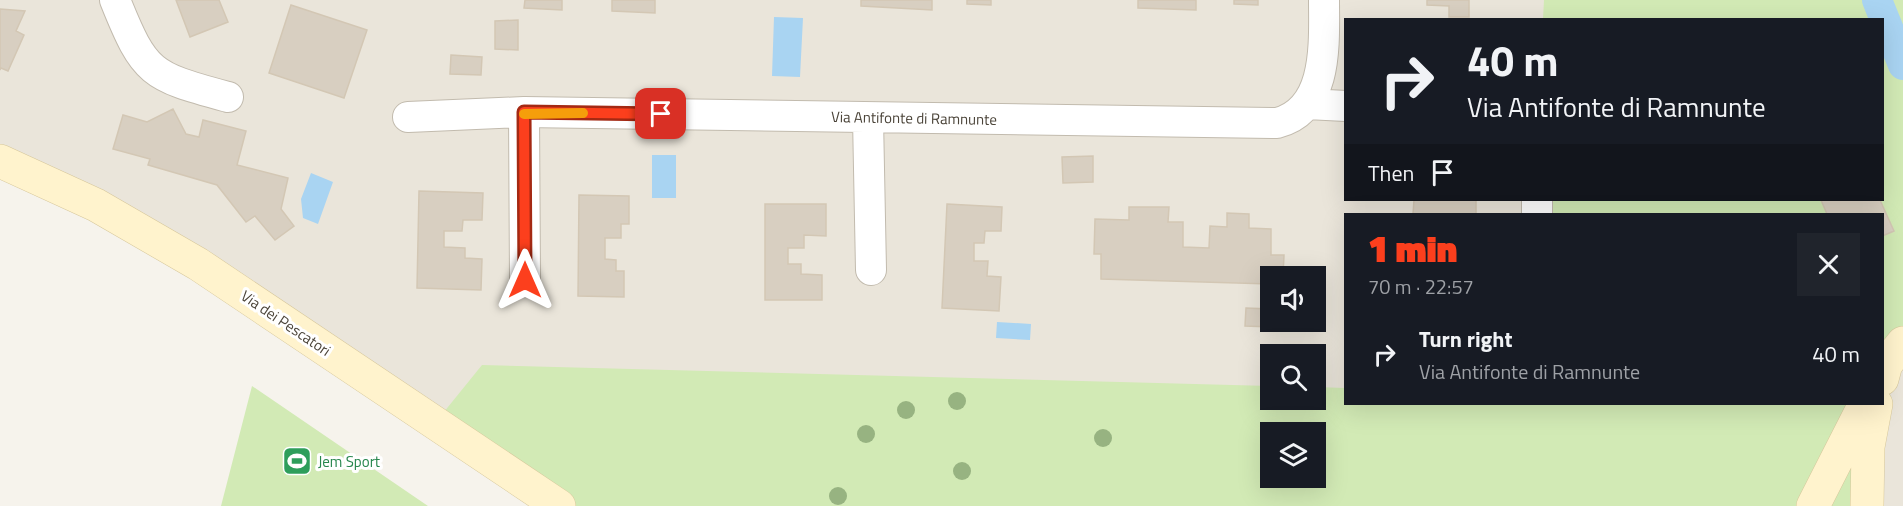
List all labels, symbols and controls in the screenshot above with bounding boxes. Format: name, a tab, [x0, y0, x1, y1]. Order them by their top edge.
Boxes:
text: 40 m	[1467, 28, 1559, 92]
icon: right	[1368, 42, 1446, 120]
text: Via Antifonte di Ramnunte	[1467, 86, 1766, 127]
pin	[635, 88, 686, 139]
icon: arrive	[644, 97, 677, 130]
street label: Via Antifonte di Ramnunte	[831, 105, 997, 131]
text: Then	[1368, 156, 1414, 190]
icon: arrive	[1426, 156, 1459, 189]
text: 1 min	[1368, 221, 1457, 276]
button: close	[1797, 233, 1860, 296]
position arrow	[493, 248, 557, 312]
map controls	[1260, 266, 1326, 488]
button: sound	[1260, 266, 1326, 332]
text: 70 m · 22:57	[1368, 271, 1474, 302]
street label: Via dei Pescatori	[236, 284, 336, 362]
text: Turn right	[1419, 322, 1513, 356]
text: 40 m	[1812, 337, 1860, 371]
icon: right	[1368, 338, 1401, 371]
button: search	[1260, 344, 1326, 410]
text: Via Antifonte di Ramnunte	[1419, 356, 1640, 387]
button: layers	[1260, 422, 1326, 488]
sports icon: Jem Sport	[281, 445, 313, 477]
place label: Jem Sport	[318, 450, 381, 473]

